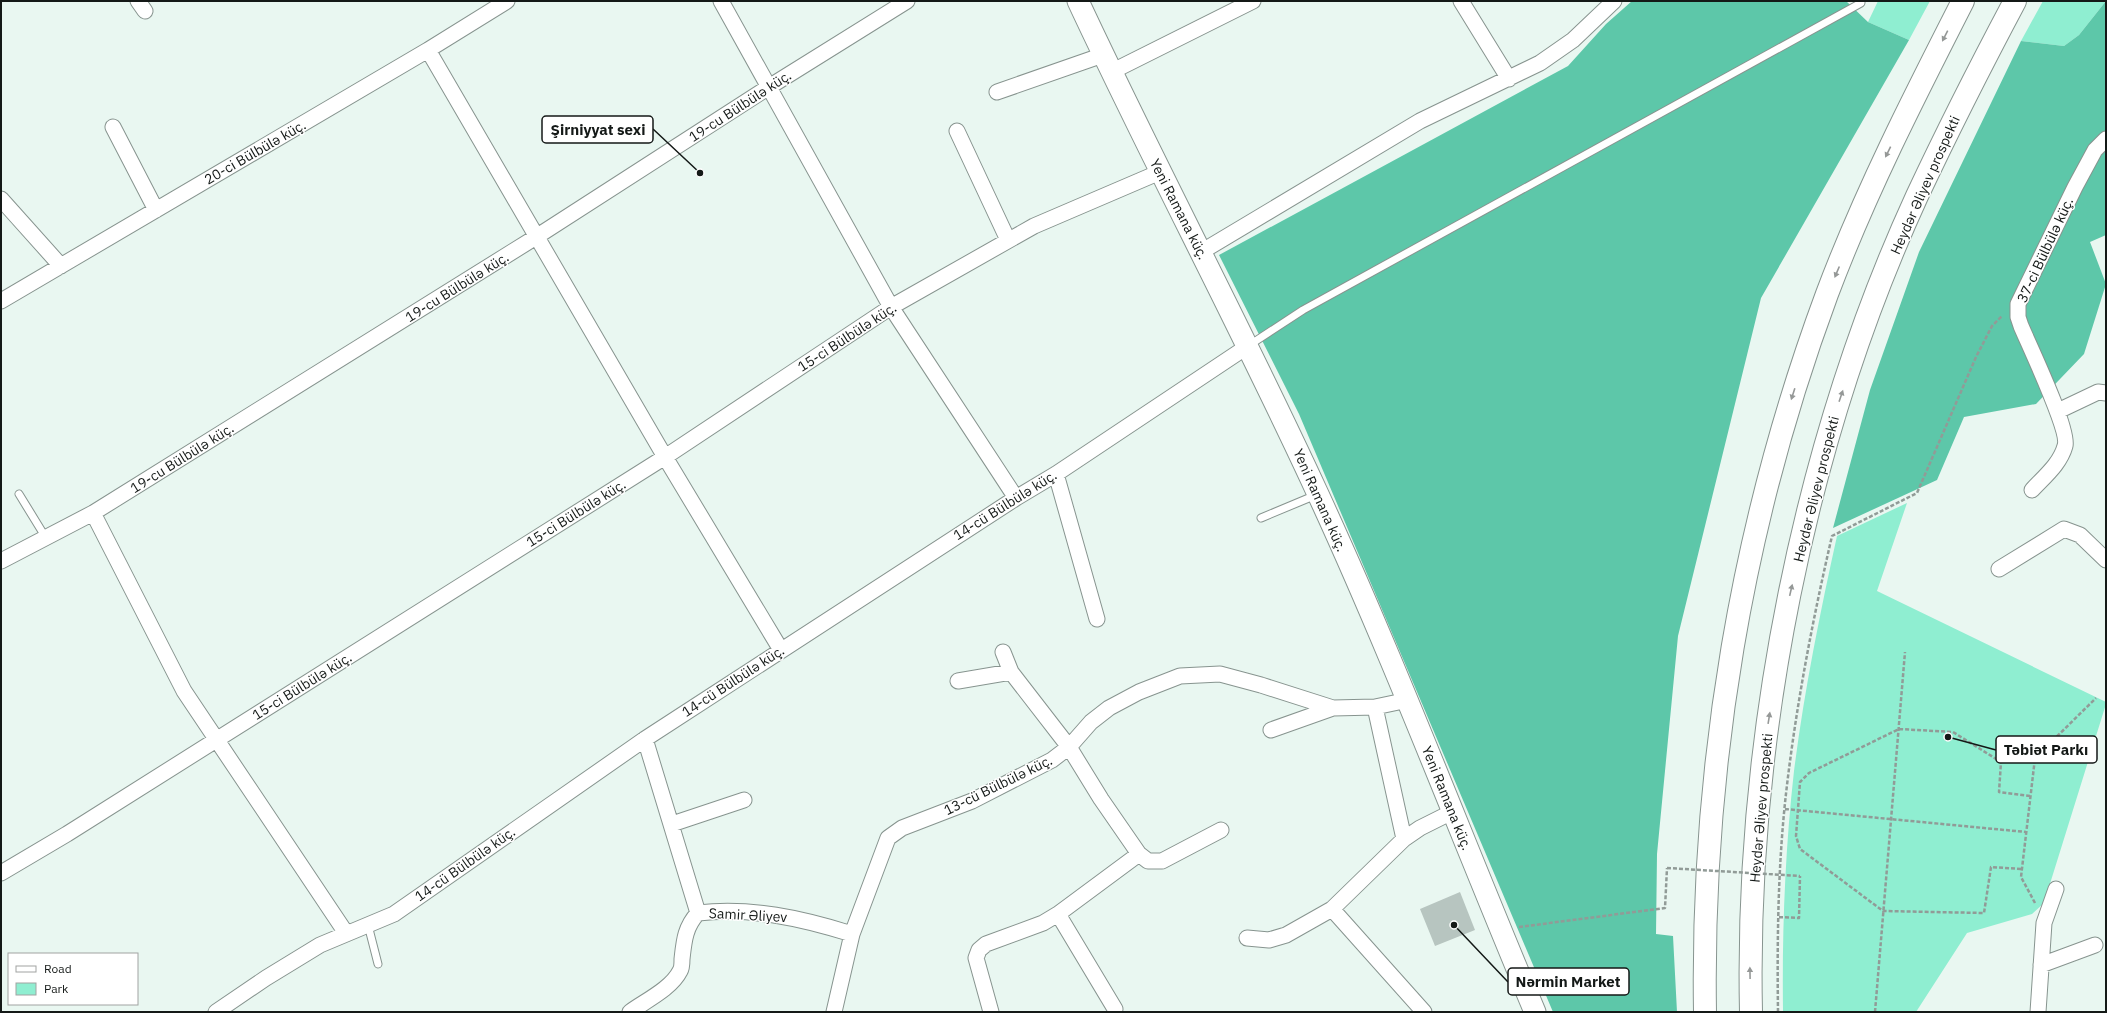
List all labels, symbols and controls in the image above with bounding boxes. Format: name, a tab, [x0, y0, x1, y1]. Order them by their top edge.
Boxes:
one-way arrow	[1942, 30, 1949, 41]
street label: 19-cu Bülbülə küç.	[685, 66, 795, 146]
street label: Heydər Əliyev prospekti	[1886, 113, 1964, 257]
street label: 20-ci Bülbülə küç.	[201, 116, 309, 188]
callout: Şirniyyat sexi	[542, 116, 653, 143]
text: Şirniyyat sexi	[551, 120, 645, 139]
one-way arrow	[1885, 147, 1891, 158]
street label: Yeni Ramana küç.	[1146, 156, 1212, 262]
street label: 37-ci Bülbülə küç.	[2013, 194, 2077, 306]
street label: 19-cu Bülbülə küç.	[402, 248, 512, 326]
one-way arrow	[1833, 266, 1839, 278]
street label: 15-ci Bülbülə küç.	[794, 298, 900, 376]
one-way arrow	[1790, 388, 1796, 400]
one-way arrow	[1838, 390, 1844, 402]
street label: Heydər Əliyev prospekti	[1789, 414, 1843, 564]
street label: 19-cu Bülbülə küç.	[127, 419, 237, 497]
street label: Yeni Ramana küç.	[1289, 446, 1351, 554]
street label: 14-cü Bülbülə küç.	[950, 466, 1060, 544]
street label: 15-ci Bülbülə küç.	[523, 475, 629, 551]
one-way arrow	[1788, 584, 1794, 596]
street label: 14-cü Bülbülə küç.	[678, 641, 788, 721]
street label: 15-ci Bülbülə küç.	[249, 648, 355, 724]
one-way arrow	[1767, 712, 1773, 724]
street label: Heydər Əliyev prospekti	[1746, 733, 1776, 883]
callout: Təbiət Parkı	[1996, 736, 2097, 763]
text: Təbiət Parkı	[2004, 740, 2088, 759]
street label: Yeni Ramana küç.	[1418, 743, 1476, 853]
street label: 13-cü Bülbülə küç.	[941, 751, 1055, 819]
street label: 14-cü Bülbülə küç.	[411, 823, 519, 905]
street label: Samir Əliyev	[708, 904, 788, 926]
legend	[8, 953, 138, 1005]
text: Road	[44, 961, 72, 976]
one-way arrow	[1747, 966, 1753, 979]
callout: Nərmin Market	[1508, 968, 1629, 995]
text: Nərmin Market	[1516, 972, 1621, 991]
text: Park	[44, 981, 69, 996]

